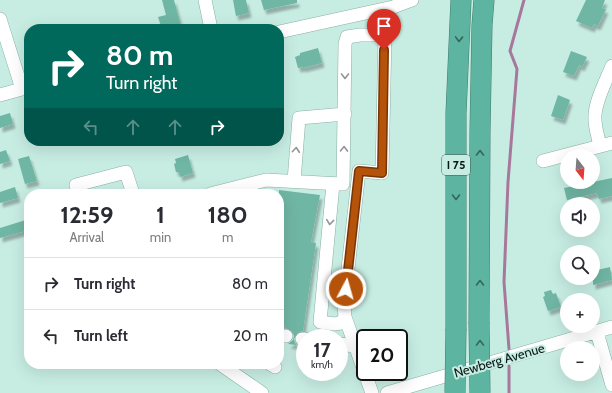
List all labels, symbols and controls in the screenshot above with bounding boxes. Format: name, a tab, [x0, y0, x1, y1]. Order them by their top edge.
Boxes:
pin	[367, 9, 401, 50]
icon: arrive	[373, 15, 395, 37]
one-way arrow	[455, 36, 463, 42]
text: 80 m	[106, 38, 173, 72]
icon: right	[40, 40, 92, 92]
text: Turn right	[106, 72, 177, 94]
one-way arrow	[341, 73, 349, 79]
icon: left	[80, 116, 102, 138]
icon: ahead	[122, 116, 144, 138]
icon: ahead	[164, 116, 186, 138]
icon: right	[206, 116, 228, 138]
one-way arrow	[340, 146, 348, 152]
one-way arrow	[292, 147, 301, 153]
north arrow	[560, 149, 600, 189]
map controls	[560, 149, 600, 381]
one-way arrow	[476, 150, 484, 156]
road number: I 75	[442, 155, 470, 175]
one-way arrow	[452, 194, 460, 200]
button: sound	[560, 197, 600, 237]
text: 12:59	[60, 200, 114, 229]
text: 1	[156, 200, 165, 229]
text: 180	[207, 200, 248, 229]
one-way arrow	[325, 219, 334, 225]
text: Arrival	[70, 229, 104, 245]
text: min	[150, 229, 171, 245]
text: m	[222, 229, 233, 245]
button: search	[560, 245, 600, 285]
position arrow	[325, 268, 367, 310]
icon: right	[40, 273, 62, 295]
text: Turn right	[74, 275, 135, 293]
text: 80 m	[232, 275, 268, 293]
one-way arrow	[476, 280, 484, 286]
button: +	[560, 293, 600, 333]
icon: left	[40, 325, 62, 347]
text: Turn left	[74, 327, 128, 345]
text: 20 m	[233, 327, 268, 345]
speed limit sign: 20	[356, 329, 408, 381]
text: 17	[313, 338, 331, 362]
street label: Newberg Avenue	[452, 339, 547, 381]
one-way arrow	[475, 340, 484, 346]
button: −	[560, 341, 600, 381]
text: km/h	[311, 358, 333, 371]

